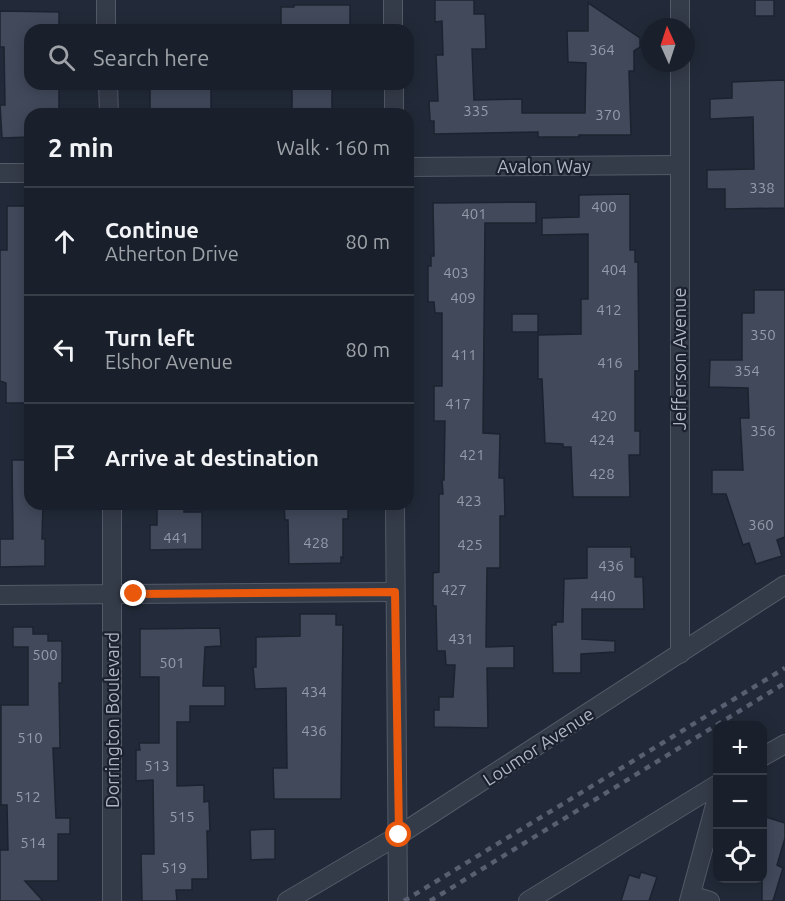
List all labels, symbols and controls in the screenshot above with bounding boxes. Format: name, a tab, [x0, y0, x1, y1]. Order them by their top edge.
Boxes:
north arrow	[641, 18, 695, 72]
search box	[24, 24, 414, 90]
icon: search	[45, 41, 78, 74]
house number: 364	[589, 41, 615, 58]
text: Search here	[93, 45, 209, 70]
house number: 335	[463, 102, 489, 119]
house number: 370	[595, 106, 621, 123]
text: 2 min	[48, 133, 114, 162]
text: Walk · 160 m	[277, 136, 390, 159]
street label: Avalon Way	[497, 156, 591, 176]
house number: 338	[749, 179, 775, 196]
house number: 400	[591, 198, 617, 215]
house number: 401	[461, 205, 487, 222]
text: Continue	[105, 217, 199, 242]
icon: ahead	[48, 225, 81, 258]
text: 80 m	[346, 230, 390, 253]
text: Atherton Drive	[105, 242, 239, 265]
house number: 404	[601, 261, 627, 278]
house number: 403	[443, 264, 469, 281]
street label: Jefferson Avenue	[669, 288, 689, 430]
house number: 409	[450, 289, 476, 306]
house number: 412	[596, 301, 622, 318]
text: Turn left	[105, 325, 195, 350]
house number: 350	[750, 326, 776, 343]
icon: left	[48, 333, 81, 366]
text: 80 m	[346, 338, 390, 361]
house number: 411	[451, 346, 477, 363]
text: Elshor Avenue	[105, 350, 233, 373]
house number: 416	[597, 354, 623, 371]
house number: 354	[734, 362, 760, 379]
house number: 417	[445, 395, 471, 412]
house number: 420	[591, 407, 617, 424]
house number: 356	[750, 422, 776, 439]
house number: 424	[589, 431, 615, 448]
icon: arrive	[48, 441, 81, 474]
text: Arrive at destination	[105, 445, 319, 470]
house number: 421	[459, 446, 485, 463]
house number: 428	[589, 465, 615, 482]
house number: 423	[456, 492, 482, 509]
house number: 360	[748, 516, 774, 533]
house number: 441	[163, 529, 189, 546]
house number: 428	[303, 534, 329, 551]
house number: 425	[457, 536, 483, 553]
house number: 436	[598, 557, 624, 574]
route end	[120, 580, 146, 606]
house number: 427	[441, 581, 467, 598]
house number: 440	[590, 587, 616, 604]
house number: 431	[448, 630, 474, 647]
street label: Dorrington Boulevard	[102, 632, 122, 808]
house number: 500	[32, 646, 58, 663]
house number: 501	[159, 654, 185, 671]
house number: 434	[301, 683, 327, 700]
street label: Loumor Avenue	[479, 703, 597, 789]
map controls	[713, 721, 767, 883]
button: +	[713, 721, 767, 775]
house number: 436	[301, 722, 327, 739]
house number: 510	[17, 729, 43, 746]
house number: 513	[144, 757, 170, 774]
button: −	[713, 775, 767, 829]
house number: 512	[15, 788, 41, 805]
house number: 515	[169, 808, 195, 825]
route start	[385, 821, 411, 847]
button: locate	[713, 829, 767, 883]
house number: 514	[20, 834, 46, 851]
house number: 519	[161, 859, 187, 876]

